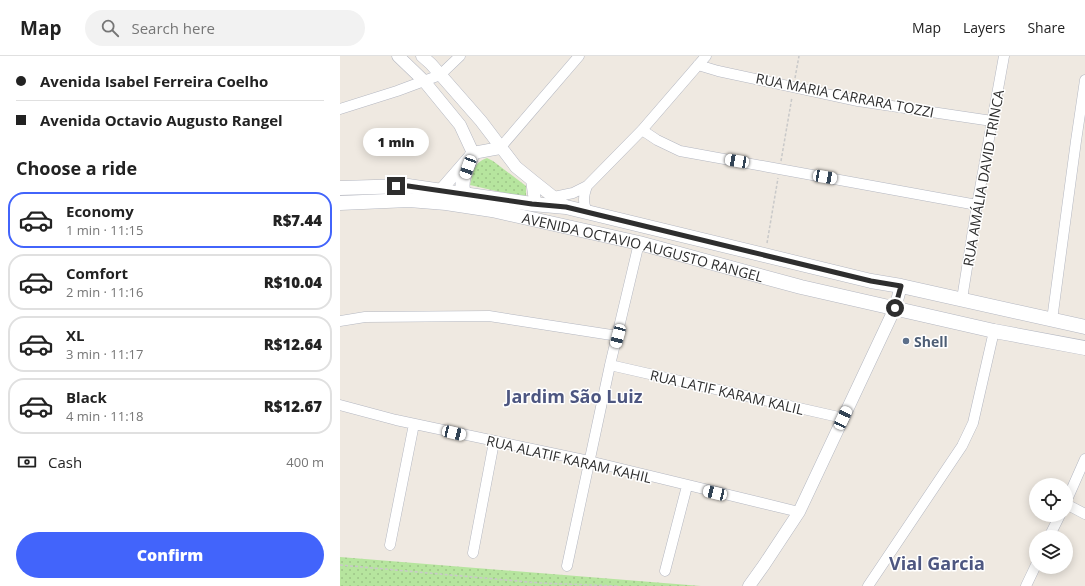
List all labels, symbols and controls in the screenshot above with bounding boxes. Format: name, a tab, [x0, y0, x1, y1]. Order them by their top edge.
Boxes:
search box	[85, 10, 365, 46]
text: Map	[20, 15, 61, 41]
icon: search	[99, 17, 121, 39]
text: Search here	[131, 18, 215, 38]
text: Map	[912, 18, 941, 37]
text: Layers	[963, 18, 1005, 37]
text: Share	[1027, 18, 1065, 37]
street label: RUA MARIA CARRARA TOZZI	[754, 68, 936, 122]
text: Avenida Isabel Ferreira Coelho	[40, 71, 268, 91]
street label: RUA AMÁLIA DAVID TRINCA	[958, 88, 1008, 268]
text: Avenida Octavio Augusto Rangel	[40, 110, 283, 130]
callout: 1 min	[363, 128, 429, 156]
text: 1 min	[378, 133, 414, 151]
car	[724, 153, 750, 169]
car	[458, 154, 478, 180]
text: Choose a ride	[16, 156, 137, 180]
car	[812, 169, 838, 185]
route end	[387, 177, 405, 195]
text: Economy	[66, 201, 134, 221]
icon: car	[18, 202, 54, 238]
street label: AVENIDA OCTAVIO AUGUSTO RANGEL	[520, 208, 766, 286]
text: R$7.44	[272, 210, 322, 230]
text: 1 min · 11:15	[66, 221, 143, 239]
text: Comfort	[66, 263, 128, 283]
icon: car	[18, 264, 54, 300]
text: R$10.04	[264, 272, 322, 292]
text: 2 min · 11:16	[66, 283, 143, 301]
route start	[886, 299, 904, 317]
car	[609, 323, 627, 349]
text: XL	[66, 325, 84, 345]
icon: car	[18, 326, 54, 362]
place label: Shell	[914, 332, 948, 351]
text: R$12.64	[264, 334, 322, 354]
marker: Shell	[901, 336, 911, 346]
text: 3 min · 11:17	[66, 345, 143, 363]
street label: RUA LATIF KARAM KALIL	[648, 365, 806, 419]
district label: Jardim São Luiz	[503, 384, 643, 408]
text: Black	[66, 387, 107, 407]
icon: car	[18, 388, 54, 424]
text: R$12.67	[264, 396, 322, 416]
car	[832, 405, 854, 431]
text: 4 min · 11:18	[66, 407, 143, 425]
car	[441, 424, 467, 442]
street label: RUA ALATIF KARAM KAHIL	[485, 431, 653, 487]
icon: cash	[16, 451, 38, 473]
text: Cash	[48, 452, 82, 472]
text: 400 m	[286, 453, 324, 471]
map controls	[1029, 478, 1073, 574]
button: locate	[1029, 478, 1073, 522]
car	[702, 484, 728, 502]
button: layers	[1029, 530, 1073, 574]
button: Confirm	[16, 532, 324, 578]
district label: Vial Garcia	[889, 551, 985, 575]

